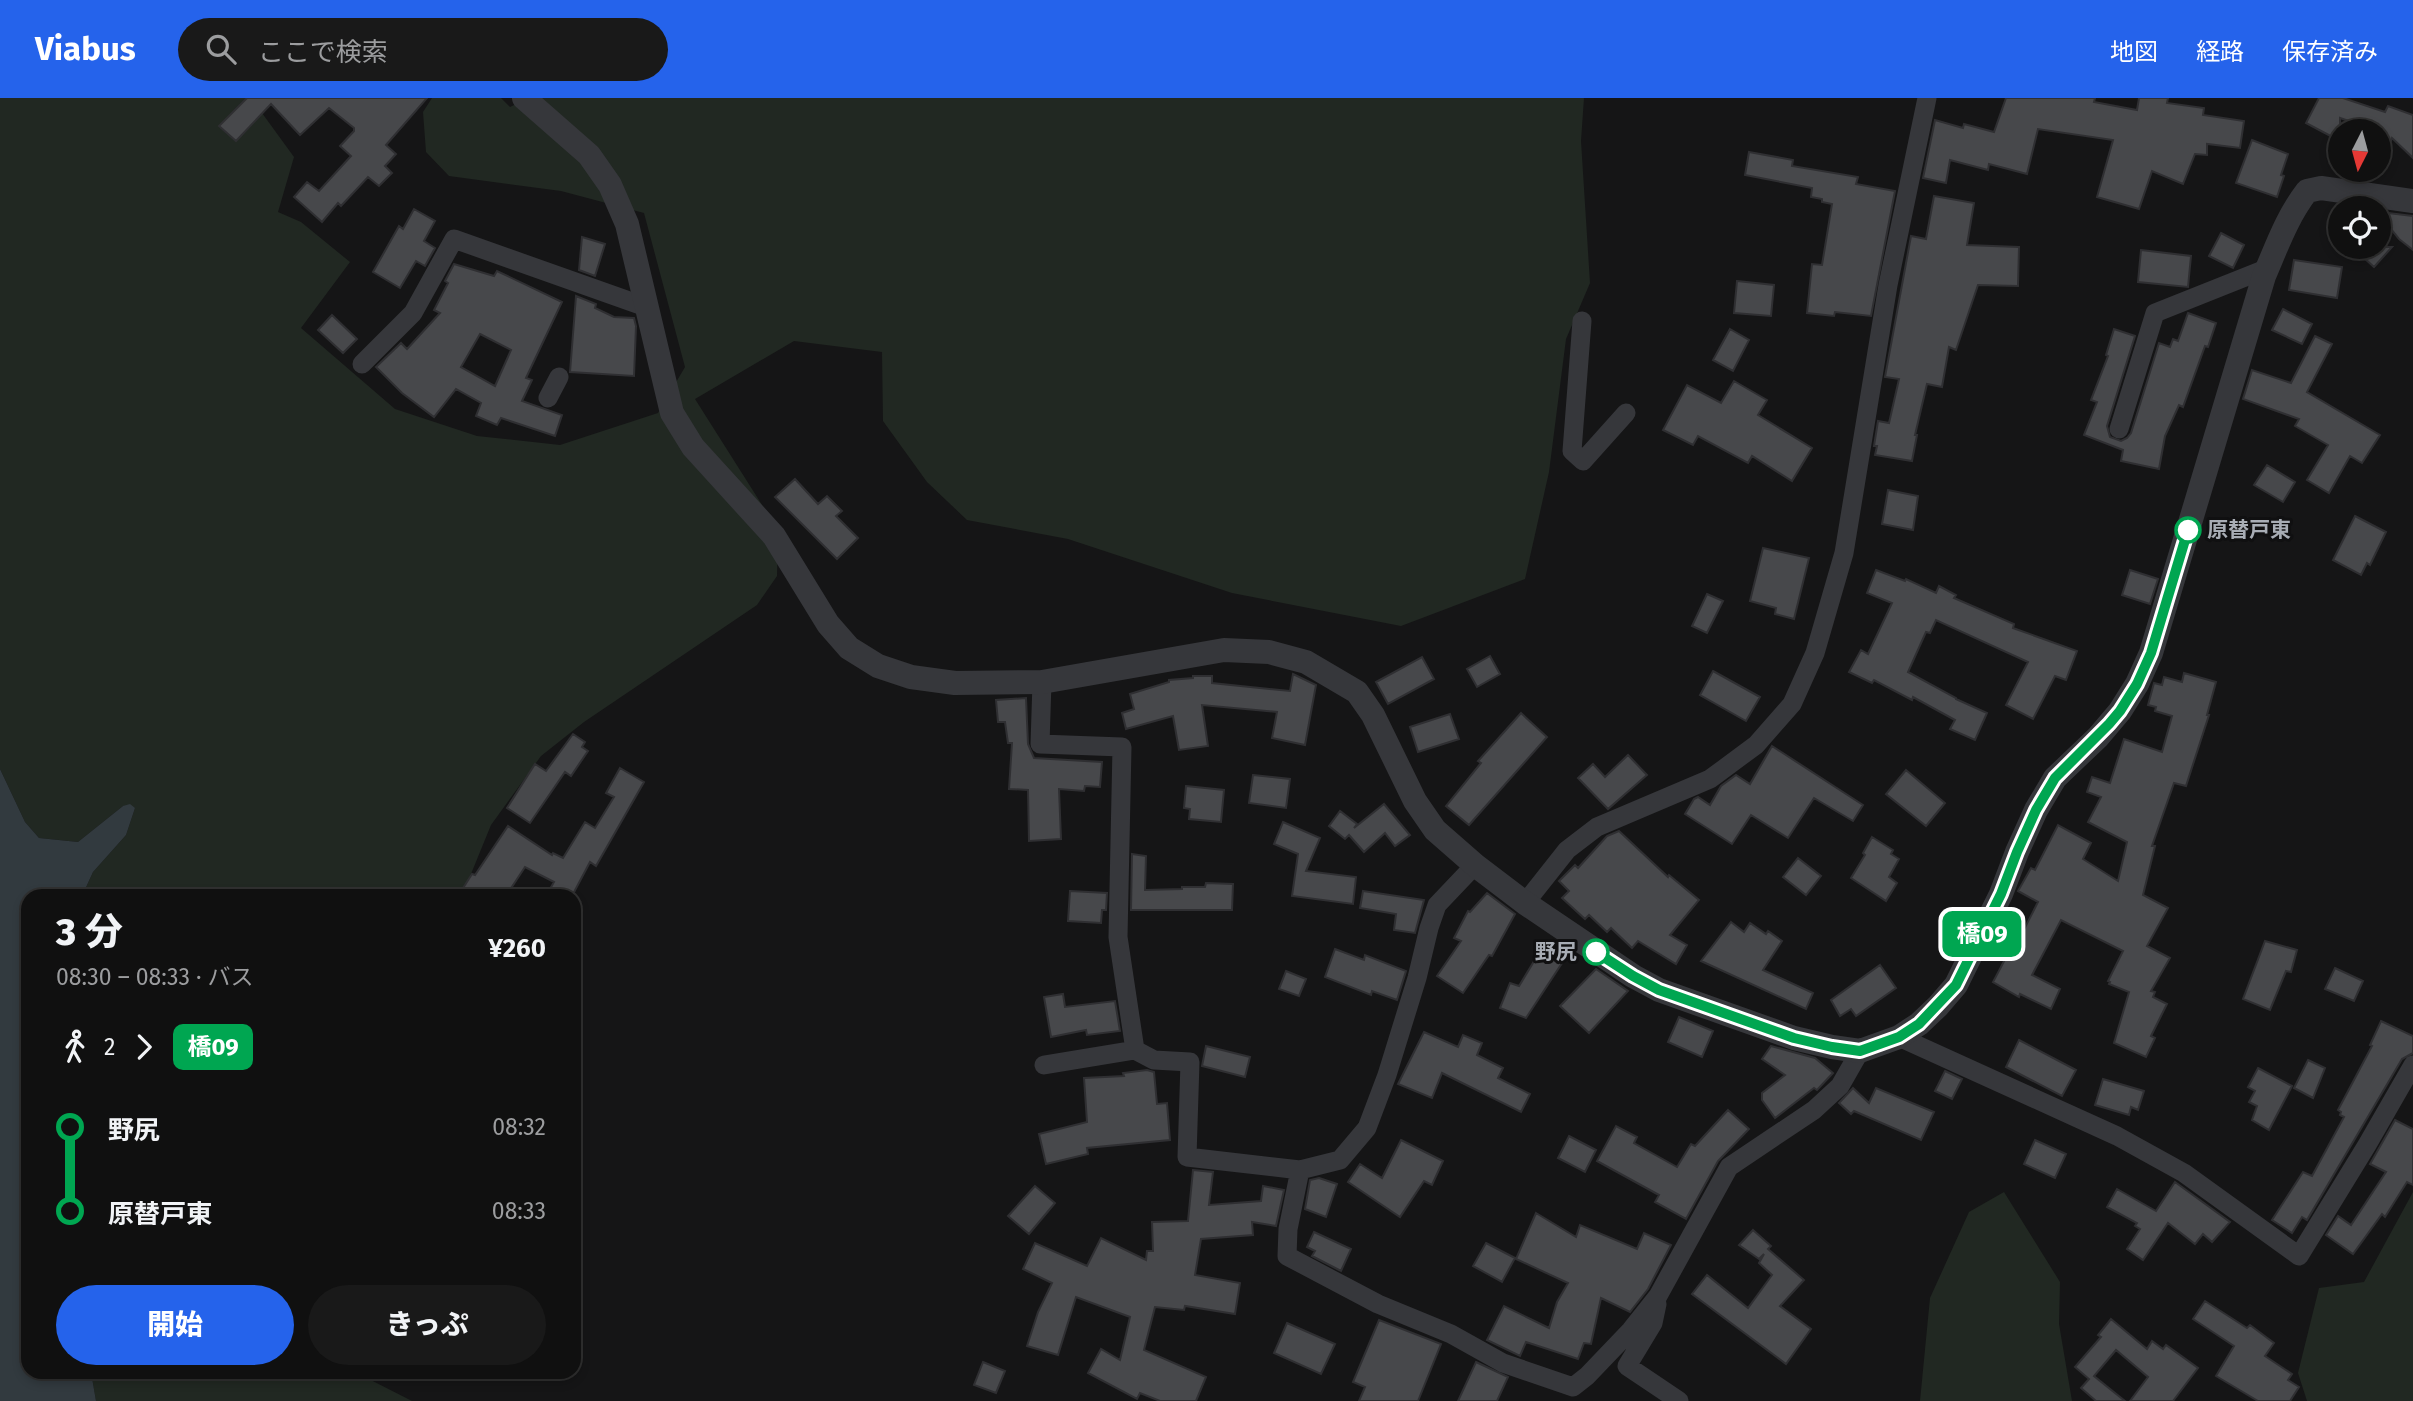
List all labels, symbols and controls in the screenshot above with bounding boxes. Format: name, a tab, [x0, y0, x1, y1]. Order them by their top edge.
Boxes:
search box	[178, 18, 668, 81]
text: Viabus	[35, 29, 136, 69]
icon: search	[202, 30, 240, 68]
text: ここで検索	[258, 37, 388, 68]
text: 地図	[2110, 38, 2158, 66]
text: 経路	[2196, 38, 2244, 66]
text: 保存済み	[2282, 38, 2378, 66]
north arrow	[2328, 119, 2390, 182]
map controls	[2328, 119, 2391, 259]
button: locate	[2328, 196, 2391, 259]
marker: 原替戸東	[2175, 517, 2201, 543]
place label: 原替戸東	[2207, 517, 2291, 543]
text: 3 分	[56, 909, 123, 955]
line badge: 橋09	[1942, 911, 2022, 957]
text: 橋09	[1956, 920, 2008, 948]
text: ¥260	[488, 933, 546, 964]
place label: 野尻	[1535, 939, 1577, 965]
marker: 野尻	[1583, 939, 1609, 965]
text: 08:30 – 08:33 · バス	[56, 963, 254, 991]
icon: walk	[56, 1028, 94, 1066]
icon: forward	[125, 1028, 163, 1066]
text: 2	[104, 1033, 115, 1061]
text: 橋09	[187, 1033, 239, 1061]
text: 08:32	[492, 1113, 546, 1141]
text: 野尻	[108, 1115, 160, 1146]
text: 08:33	[492, 1197, 546, 1225]
text: 原替戸東	[108, 1199, 212, 1230]
button: 開始	[56, 1285, 294, 1365]
button: きっぷ	[308, 1285, 546, 1365]

